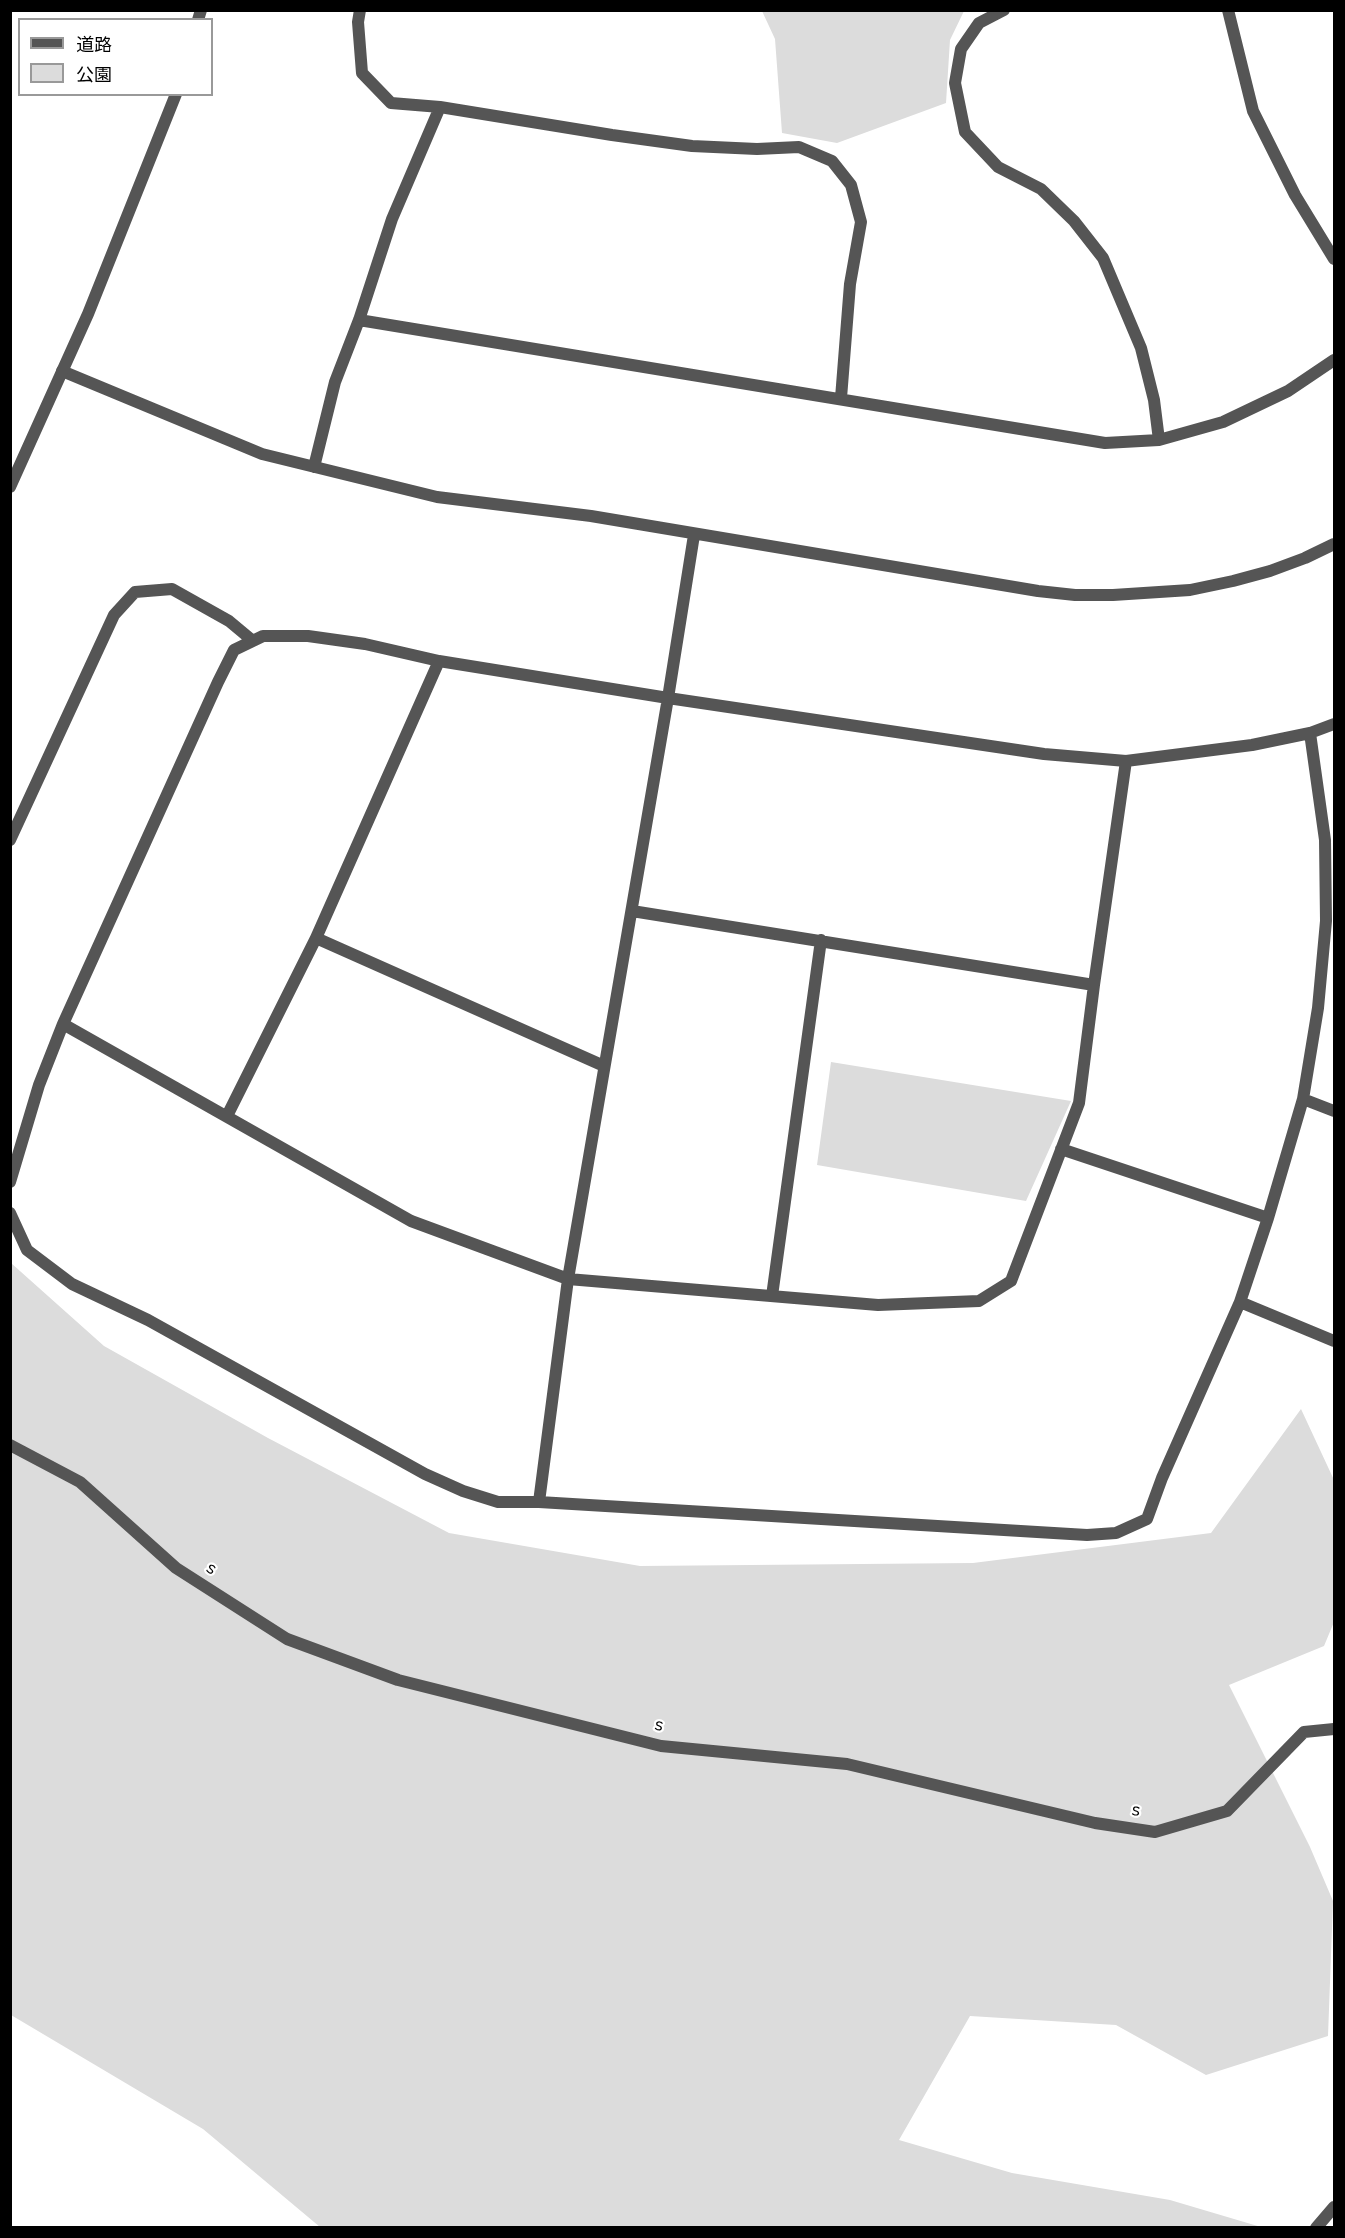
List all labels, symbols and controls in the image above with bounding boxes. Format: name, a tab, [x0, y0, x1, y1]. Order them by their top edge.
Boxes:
legend	[18, 18, 213, 96]
text: 道路	[76, 33, 112, 57]
text: 公園	[76, 63, 112, 87]
street label: s	[202, 1558, 220, 1580]
street label: s	[653, 1715, 665, 1737]
street label: s	[1130, 1800, 1142, 1822]

